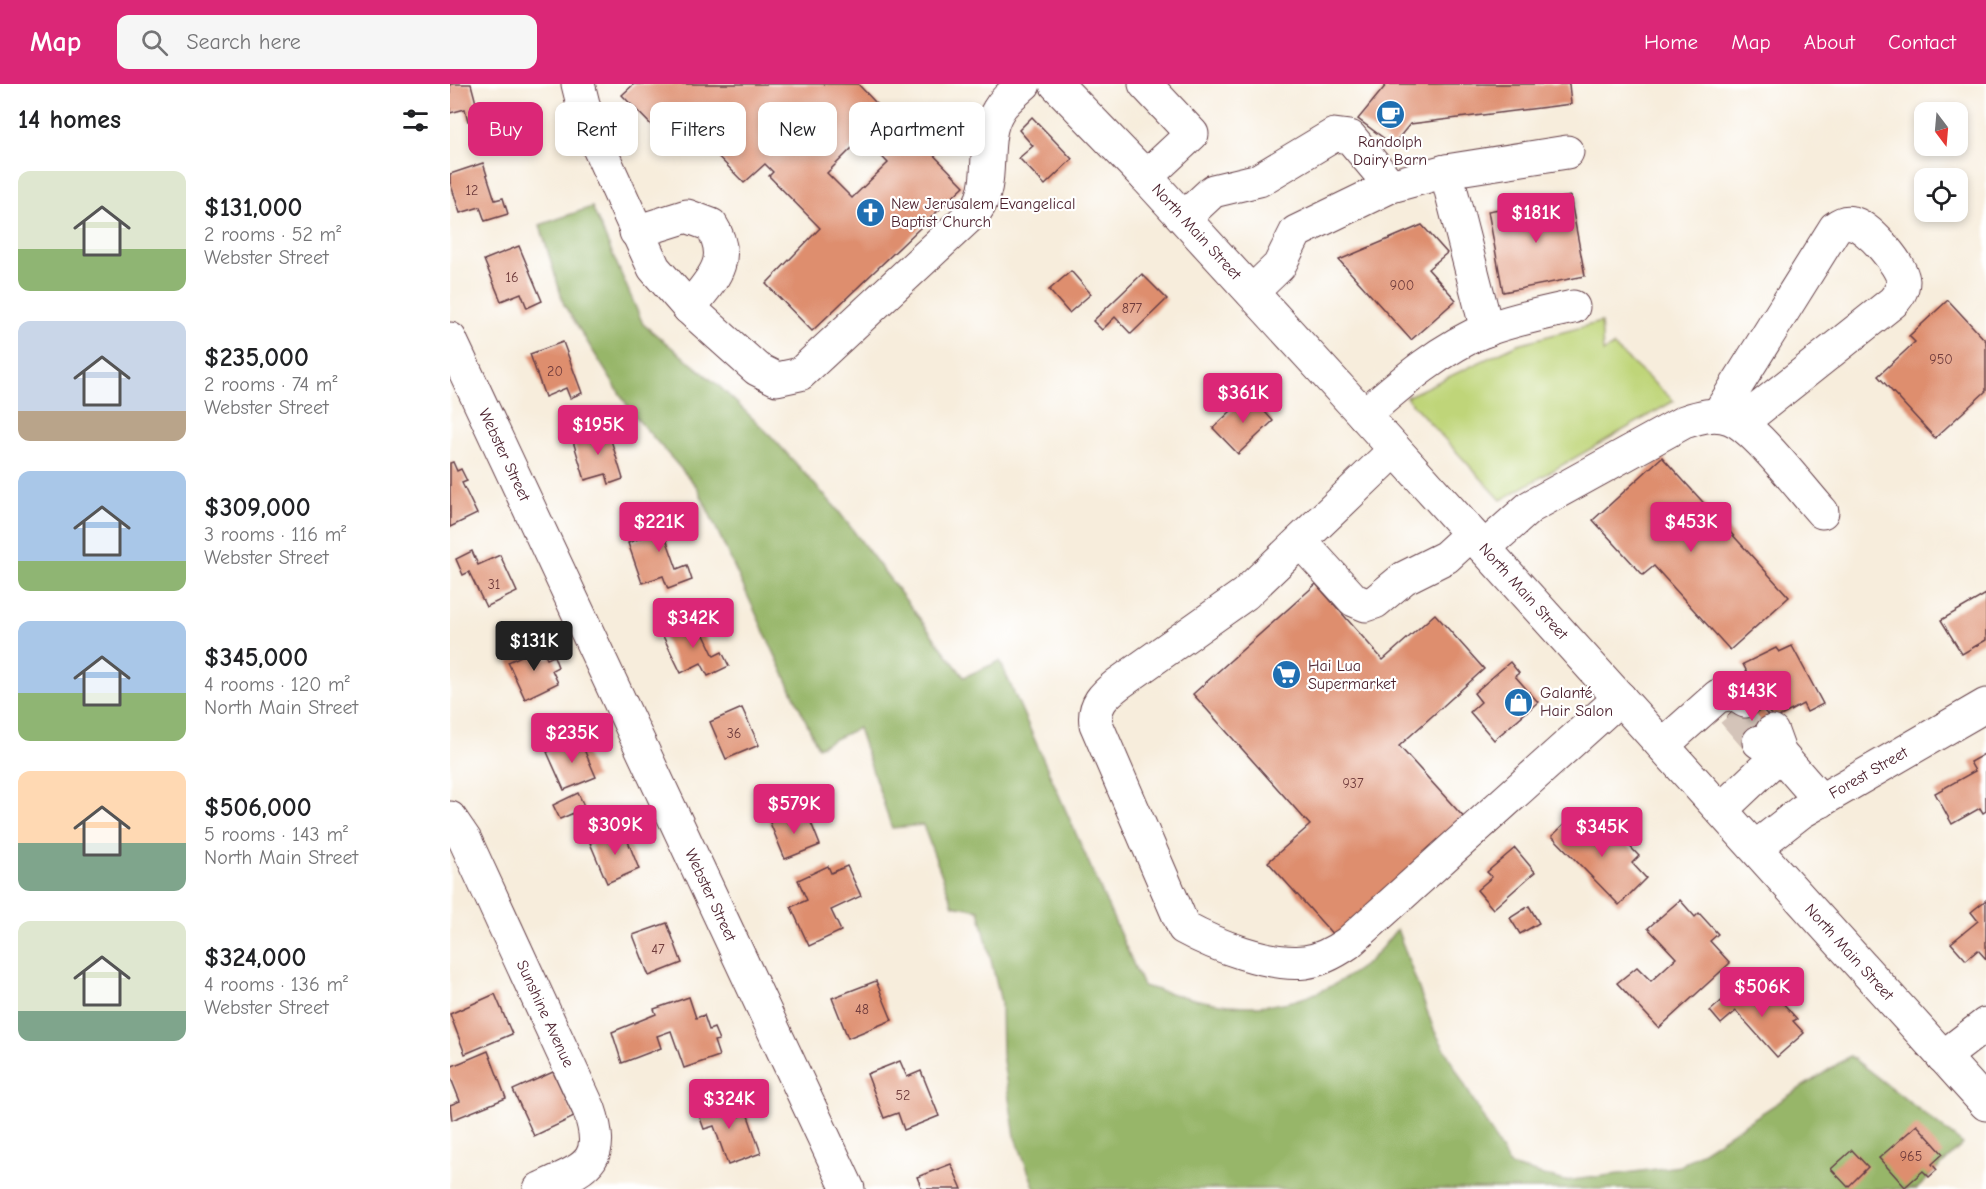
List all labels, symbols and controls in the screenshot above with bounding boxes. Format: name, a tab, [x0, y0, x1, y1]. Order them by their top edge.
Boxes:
search box	[117, 15, 537, 69]
text: Map	[30, 26, 81, 58]
icon: search	[138, 26, 171, 59]
text: Search here	[186, 29, 301, 55]
text: Home	[1644, 30, 1698, 54]
text: Map	[1731, 30, 1771, 54]
text: About	[1804, 30, 1855, 54]
text: Contact	[1888, 30, 1956, 54]
cafe icon: Randolph Dairy Barn	[1374, 98, 1406, 130]
chip: Buy	[468, 102, 543, 156]
chip: Rent	[555, 102, 638, 156]
chip: Filters	[650, 102, 746, 156]
chip: New	[758, 102, 837, 156]
chip: Apartment	[849, 102, 985, 156]
north arrow	[1914, 102, 1968, 156]
map controls	[1914, 102, 1968, 222]
icon: filters	[399, 104, 432, 137]
text: 14 homes	[18, 105, 121, 135]
place label: Randolph Dairy Barn	[1353, 133, 1427, 169]
button: locate	[1914, 168, 1968, 222]
street label: North Main Street	[1148, 180, 1245, 284]
house number: 12	[466, 182, 478, 199]
text: $131,000	[204, 193, 303, 223]
pin: $181K	[1494, 193, 1578, 244]
icon: home	[66, 195, 138, 267]
place label: New Jerusalem Evangelical Baptist Church	[891, 195, 1076, 231]
church icon: New Jerusalem Evangelical Baptist Church	[854, 197, 886, 229]
text: $181K	[1511, 201, 1561, 224]
text: 2 rooms · 52 m²	[204, 223, 341, 246]
text: Webster Street	[204, 246, 329, 269]
house number: 16	[505, 269, 519, 286]
house number: 900	[1390, 277, 1414, 294]
house number: 877	[1122, 300, 1143, 317]
text: $235,000	[204, 343, 309, 373]
icon: home	[66, 345, 138, 417]
house number: 950	[1929, 351, 1953, 368]
house number: 20	[547, 363, 563, 380]
text: 2 rooms · 74 m²	[204, 373, 337, 396]
pin: $361K	[1201, 373, 1285, 424]
text: $361K	[1217, 381, 1269, 404]
text: Webster Street	[204, 396, 329, 419]
pin: $195K	[556, 405, 640, 456]
street label: Webster Street	[475, 406, 534, 504]
text: $195K	[572, 413, 624, 436]
text: $309,000	[204, 493, 311, 523]
icon: home	[66, 495, 138, 567]
pin: $221K	[617, 502, 701, 553]
pin: $453K	[1649, 502, 1733, 553]
text: $221K	[633, 510, 685, 533]
text: $453K	[1664, 510, 1718, 533]
text: 3 rooms · 116 m²	[204, 523, 346, 546]
street label: North Main Street	[1475, 540, 1572, 644]
text: Webster Street	[204, 546, 329, 569]
house number: 31	[488, 576, 500, 593]
pin: $342K	[651, 598, 735, 649]
text: $342K	[667, 606, 719, 629]
pin: $131K	[492, 621, 576, 672]
text: $131K	[510, 629, 558, 652]
text: $345,000	[204, 643, 308, 673]
icon: home	[66, 645, 138, 717]
place label: Hai Lua Supermarket	[1308, 657, 1396, 693]
supermarket icon: Hai Lua Supermarket	[1271, 659, 1303, 691]
pin: $143K	[1710, 671, 1794, 722]
text: 4 rooms · 120 m²	[204, 673, 350, 696]
text: $143K	[1727, 679, 1777, 702]
place label: Galanté Hair Salon	[1540, 684, 1613, 720]
shop icon: Galanté Hair Salon	[1503, 686, 1535, 718]
text: North Main Street	[204, 696, 358, 719]
pin: $235K	[530, 713, 614, 764]
text: $235K	[545, 721, 599, 744]
house number: 36	[727, 725, 741, 742]
street label: Forest Street	[1826, 743, 1911, 803]
house number: 937	[1342, 775, 1364, 792]
pin: $579K	[752, 784, 836, 835]
text: $579K	[768, 792, 820, 815]
text: $506,000	[204, 793, 312, 823]
icon: home	[66, 795, 138, 867]
pin: $309K	[573, 805, 657, 856]
pin: $345K	[1560, 807, 1644, 858]
text: $309K	[587, 813, 643, 836]
text: $345K	[1575, 815, 1629, 838]
text: 5 rooms · 143 m²	[204, 823, 348, 846]
text: North Main Street	[204, 846, 358, 869]
street label: Webster Street	[681, 846, 740, 945]
street label: North Main Street	[1801, 900, 1897, 1004]
house number: 47	[651, 941, 665, 958]
text: $324,000	[204, 943, 306, 973]
icon: home	[66, 945, 138, 1017]
street label: Sunshine Avenue	[513, 957, 578, 1070]
pin: $506K	[1720, 967, 1804, 1018]
text: 4 rooms · 136 m²	[204, 973, 348, 996]
text: $506K	[1734, 975, 1790, 998]
text: Webster Street	[204, 996, 329, 1019]
house number: 48	[855, 1001, 869, 1018]
pin: $324K	[687, 1079, 771, 1130]
text: $324K	[703, 1087, 755, 1110]
house number: 52	[896, 1087, 910, 1104]
house number: 965	[1900, 1148, 1922, 1165]

